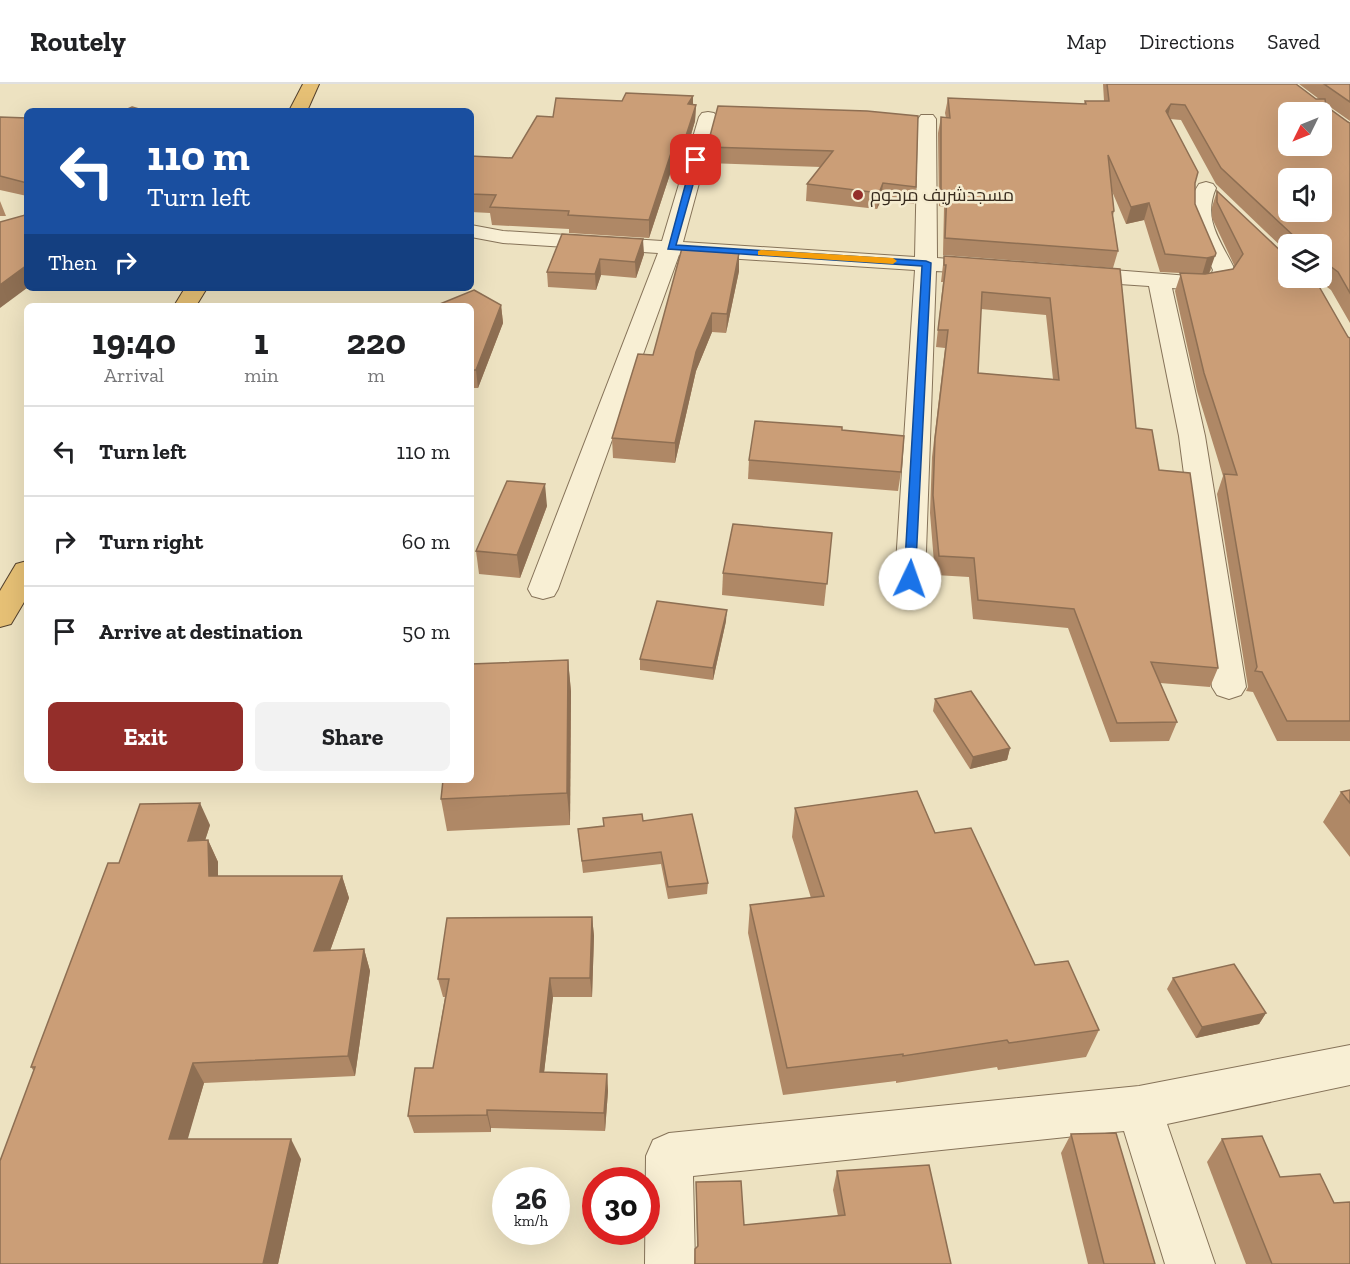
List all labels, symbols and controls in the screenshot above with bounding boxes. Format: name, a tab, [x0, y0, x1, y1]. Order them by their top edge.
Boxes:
text: Routely	[30, 25, 126, 58]
text: Map	[1067, 29, 1107, 54]
text: Directions	[1140, 29, 1234, 54]
text: Saved	[1267, 29, 1320, 54]
north arrow	[1278, 102, 1332, 156]
map controls	[1278, 102, 1332, 288]
text: 110 m	[147, 130, 250, 181]
icon: left	[48, 132, 126, 210]
pin	[670, 134, 721, 185]
icon: arrive	[679, 143, 712, 176]
button: sound	[1278, 168, 1332, 222]
text: Turn left	[147, 181, 250, 213]
place label: مسجدشریف مرحوم	[870, 184, 1014, 207]
marker: مسجدشریف مرحوم	[851, 188, 865, 202]
button: layers	[1278, 234, 1332, 288]
icon: right	[109, 246, 142, 279]
text: Then	[48, 249, 97, 276]
text: 19:40	[92, 320, 176, 363]
text: 1	[254, 320, 269, 363]
text: 220	[347, 320, 406, 363]
text: Arrival	[104, 363, 164, 387]
text: min	[244, 363, 278, 387]
text: m	[368, 363, 385, 387]
icon: left	[48, 435, 81, 468]
text: Turn left	[99, 438, 186, 465]
text: 110 m	[396, 438, 450, 465]
icon: right	[48, 525, 81, 558]
text: Turn right	[99, 528, 203, 555]
text: 60 m	[402, 528, 450, 555]
position arrow	[878, 547, 942, 611]
icon: arrive	[48, 615, 81, 648]
text: Arrive at destination	[99, 618, 302, 645]
text: 50 m	[402, 618, 450, 645]
button: Exit	[48, 702, 243, 771]
button: Share	[255, 702, 450, 771]
speed limit sign: 30	[582, 1167, 660, 1245]
text: 26	[515, 1181, 547, 1217]
text: km/h	[514, 1212, 548, 1230]

